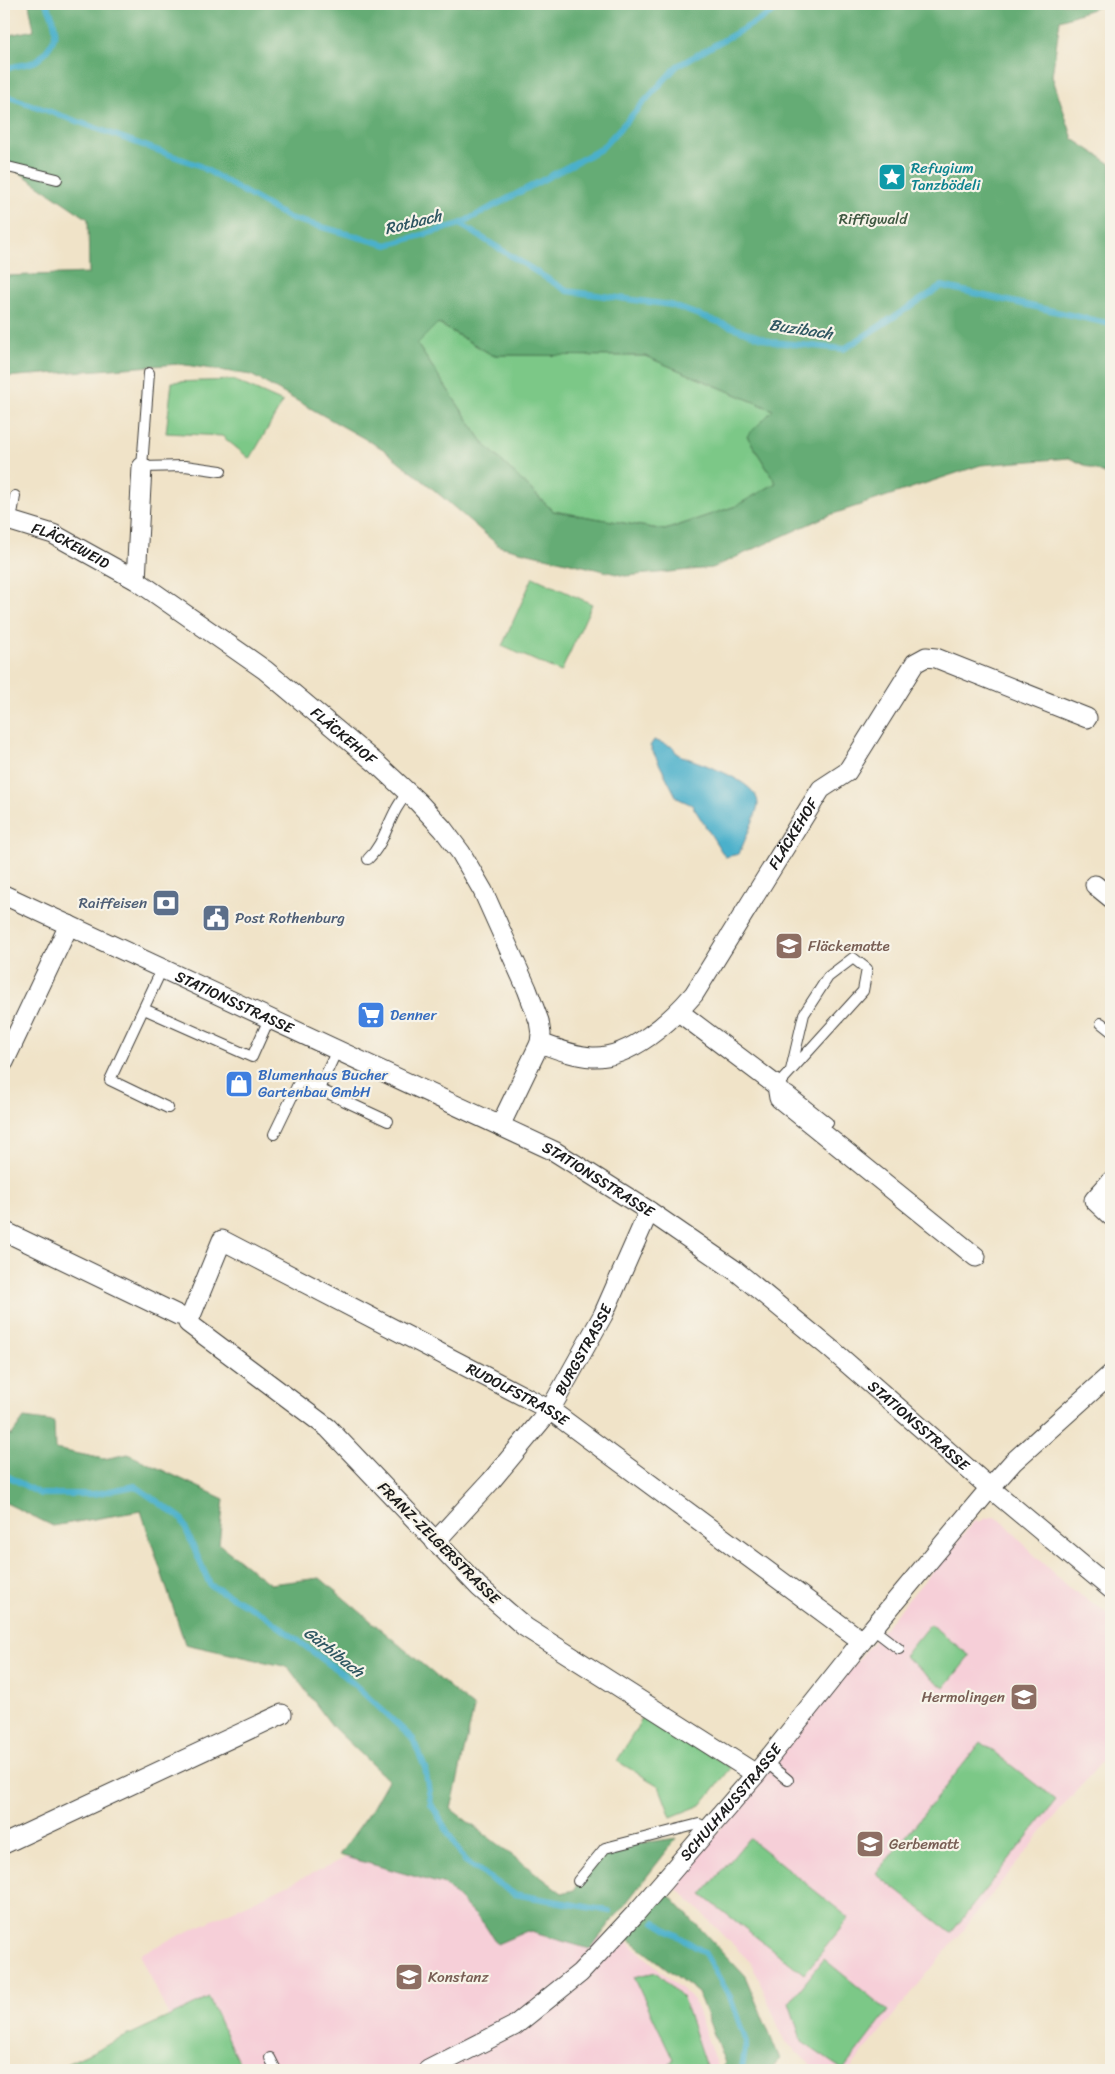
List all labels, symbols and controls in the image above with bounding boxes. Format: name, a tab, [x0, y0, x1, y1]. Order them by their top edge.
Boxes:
place label: Refugium Tanzbödeli	[911, 155, 981, 198]
place icon: Refugium Tanzbödeli	[877, 162, 907, 192]
water label: Rotbach	[381, 201, 446, 243]
park label: Riffigwald	[839, 206, 908, 232]
water label: Buzibach	[767, 310, 836, 349]
street label: FLÄCKEWEID	[28, 515, 115, 576]
street label: FLÄCKEHOF	[305, 700, 383, 772]
street label: FLÄCKEHOF	[761, 792, 826, 875]
bank icon: Raiffeisen	[151, 888, 181, 918]
place label: Raiffeisen	[79, 890, 147, 916]
public building icon: Post Rothenburg	[201, 903, 231, 933]
place label: Post Rothenburg	[235, 905, 345, 931]
school or university icon: Fläckematte	[774, 931, 804, 961]
place label: Fläckematte	[808, 933, 890, 959]
street label: STATIONSSTRASSE	[171, 963, 299, 1042]
supermarket icon: Denner	[356, 1000, 386, 1030]
place label: Denner	[390, 1002, 438, 1028]
place label: Blumenhaus Bucher Gartenbau GmbH	[258, 1062, 388, 1105]
shop icon: Blumenhaus Bucher Gartenbau GmbH	[224, 1069, 254, 1099]
street label: STATIONSSTRASSE	[538, 1134, 661, 1225]
street label: BURGSTRASSE	[548, 1298, 620, 1400]
street label: RUDOLFSTRASSE	[461, 1356, 576, 1434]
street label: STATIONSSTRASSE	[862, 1374, 977, 1479]
street label: FRANZ-ZELGERSTRASSE	[371, 1475, 508, 1612]
water label: Gärbibach	[297, 1619, 372, 1686]
school or university icon: Hermolingen	[1009, 1682, 1039, 1712]
place label: Hermolingen	[921, 1684, 1005, 1710]
street label: SCHULHAUSSTRASSE	[673, 1737, 790, 1867]
school or university icon: Gerbematt	[855, 1829, 885, 1859]
place label: Gerbematt	[889, 1831, 960, 1857]
school or university icon: Konstanz	[394, 1962, 424, 1992]
place label: Konstanz	[428, 1964, 489, 1990]

